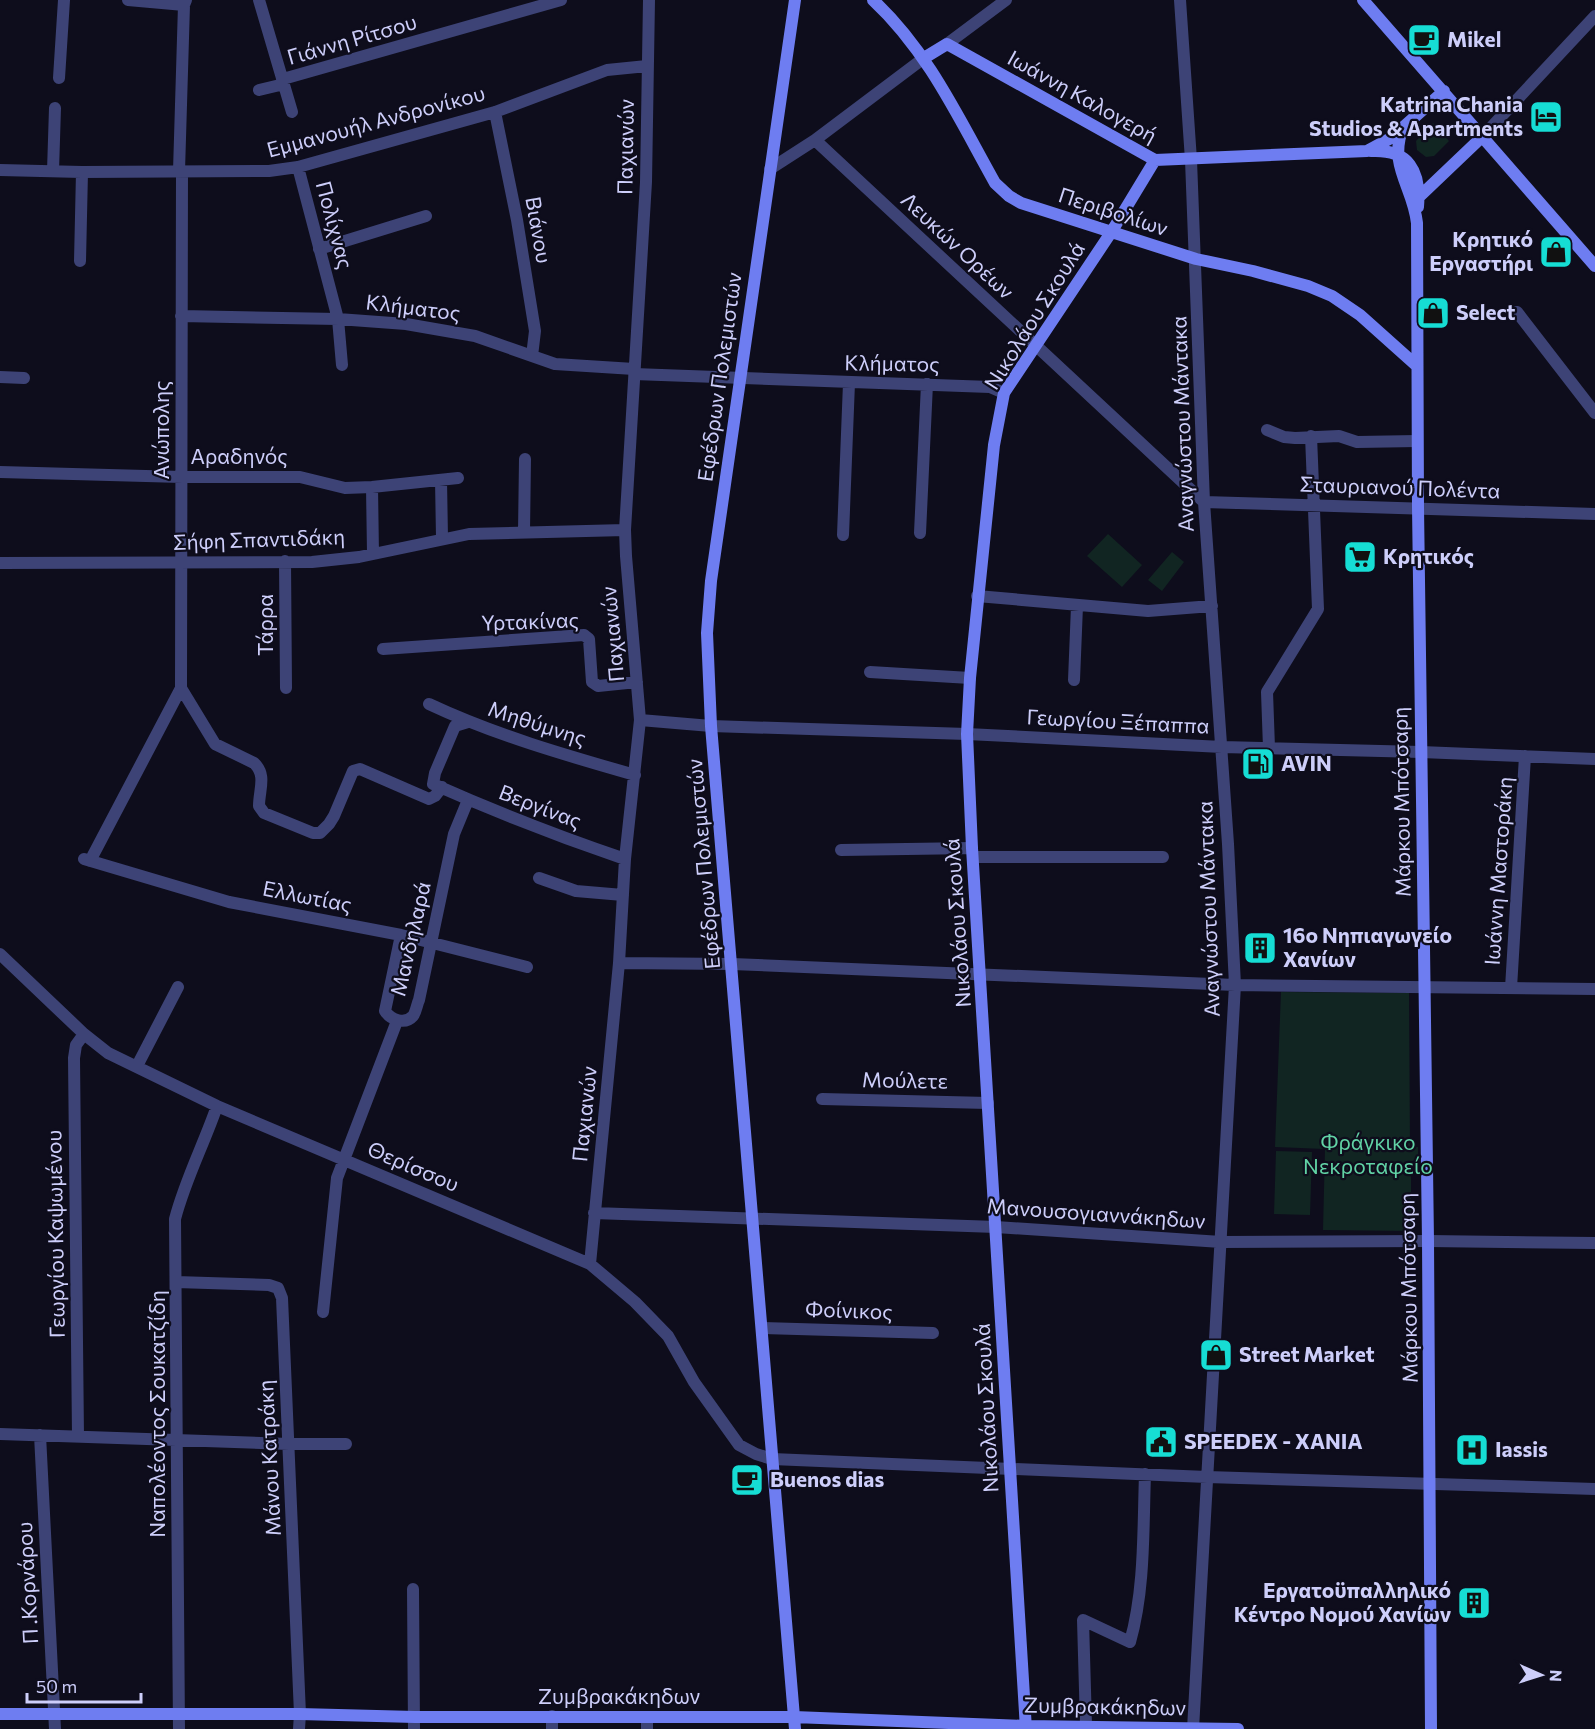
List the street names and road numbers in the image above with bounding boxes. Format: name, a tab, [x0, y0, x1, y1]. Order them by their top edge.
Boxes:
street label: Γιάννη Ρίτσου	[284, 8, 419, 69]
street label: Ιωάννη Καλογερή	[1004, 44, 1162, 147]
street label: Εμμανουήλ Ανδρονίκου	[264, 79, 487, 162]
street label: Παχιανών	[611, 98, 638, 195]
street label: Πολίχνας	[312, 178, 359, 271]
street label: Περιβολίων	[1056, 181, 1172, 240]
street label: Λευκών Ορέων	[897, 186, 1020, 304]
street label: Βιάνου	[521, 194, 558, 265]
street label: Νικολάου Σκουλά	[978, 237, 1089, 394]
street label: Εφέδρων Πολεμιστών	[691, 270, 746, 483]
street label: Κλήματος	[364, 288, 462, 325]
street label: Αναγνώστου Μάντακα	[1165, 316, 1198, 532]
street label: Κλήματος	[844, 349, 940, 376]
street label: Ανώπολης	[148, 381, 173, 479]
street label: Αραδηνός	[190, 443, 288, 468]
street label: Σταυριανού Πολέντα	[1299, 471, 1501, 502]
street label: Σήφη Σπαντιδάκη	[172, 523, 345, 554]
street label: Παχιανών	[595, 585, 628, 683]
street label: Τάρρα	[252, 594, 277, 656]
street label: Υρτακίνας	[481, 606, 579, 635]
street label: Μηθύμνης	[485, 695, 590, 750]
street label: Γεωργίου Ξέπαππα	[1026, 703, 1210, 738]
street label: Μάρκου Μπότσαρη	[1386, 707, 1415, 897]
street label: Εφέδρων Πολεμιστών	[681, 758, 724, 970]
street label: Ιωάννη Μαστοράκη	[1478, 776, 1517, 966]
street label: Βεργίνας	[496, 778, 585, 833]
street label: Αναγνώστου Μάντακα	[1191, 801, 1224, 1017]
street label: Νικολάου Σκουλά	[938, 838, 975, 1009]
street label: Ελλωτίας	[261, 875, 354, 916]
street label: Μανδηλαρά	[384, 879, 435, 998]
street label: Παχιανών	[566, 1064, 601, 1163]
street label: Μούλετε	[862, 1066, 948, 1093]
street label: Γεωργίου Καψωμένου	[40, 1130, 69, 1338]
street label: Θερίσσου	[364, 1135, 463, 1196]
street label: Μανουσογιαννάκηδων	[986, 1192, 1207, 1233]
street label: Μάρκου Μπότσαρη	[1393, 1193, 1422, 1383]
street label: Ναπολέοντος Σουκατζίδη	[144, 1290, 169, 1538]
street label: Φοίνικος	[805, 1295, 893, 1324]
street label: Νικολάου Σκουλά	[969, 1323, 1002, 1493]
street label: Μάνου Κατράκη	[252, 1379, 285, 1537]
street label: Π .Κορνάρου	[11, 1521, 42, 1645]
street label: Ζυμβρακάκηδων	[538, 1683, 700, 1708]
street label: Ζυμβρακάκηδων	[1024, 1692, 1187, 1719]

